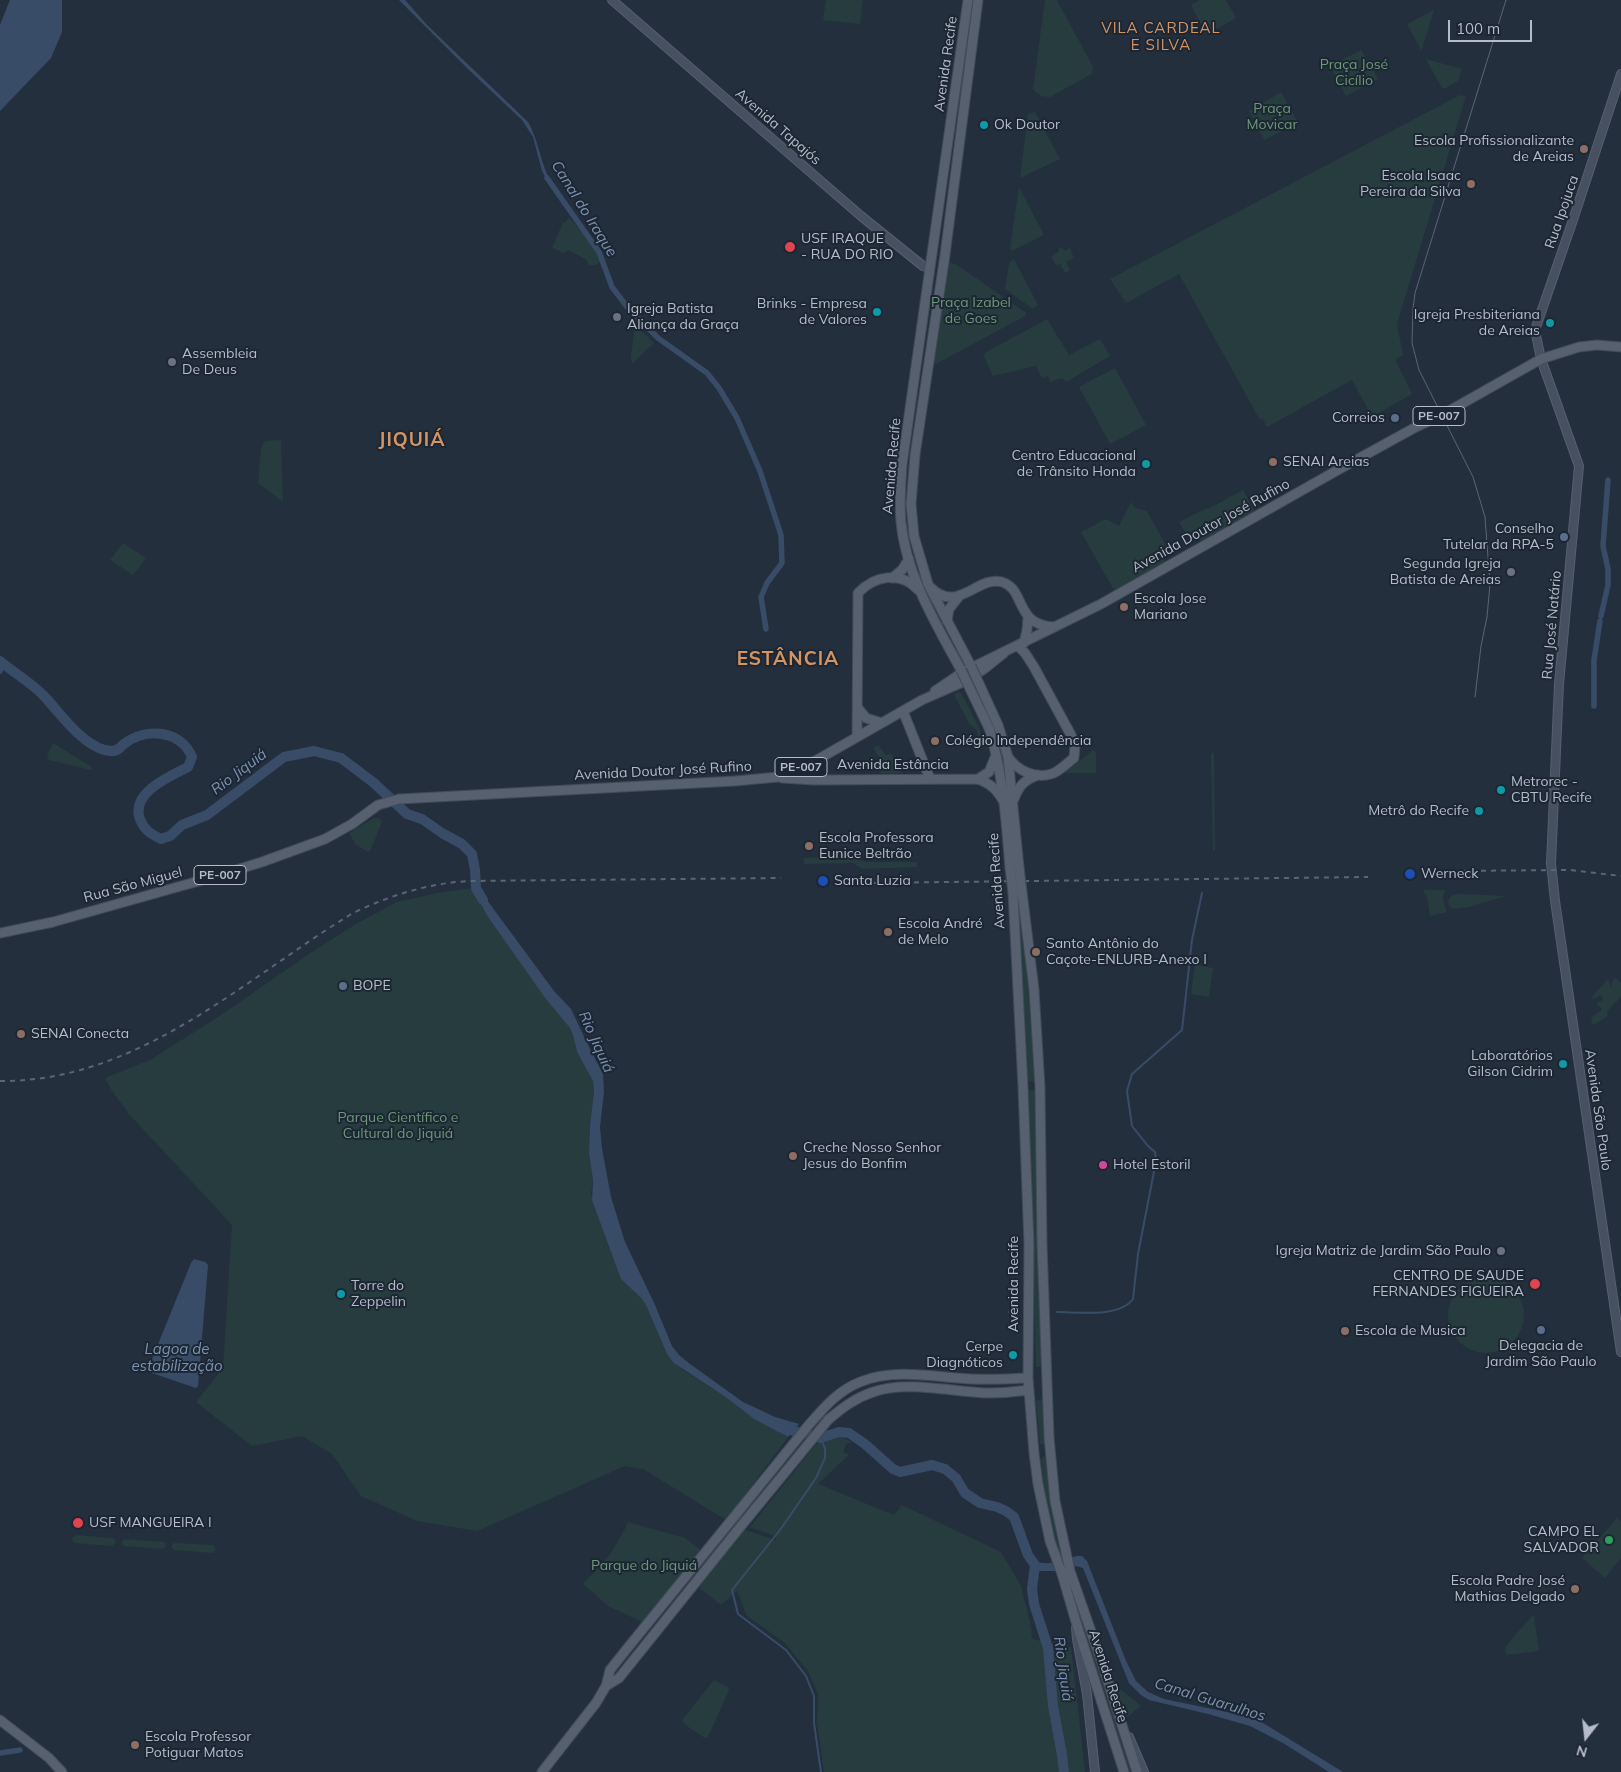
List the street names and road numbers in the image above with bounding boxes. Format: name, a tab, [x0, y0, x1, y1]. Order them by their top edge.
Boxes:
street label: Avenida Recife	[931, 15, 961, 113]
street label: Avenida Tapajós	[732, 85, 824, 169]
street label: Rua Ipojuca	[1542, 173, 1582, 251]
road number: PE-007	[1413, 406, 1465, 426]
street label: Avenida Recife	[879, 417, 905, 515]
street label: Avenida Doutor José Rufino	[1129, 476, 1293, 576]
street label: Rua José Natário	[1539, 570, 1565, 680]
street label: Avenida Estância	[837, 757, 949, 773]
street label: Avenida Doutor José Rufino	[574, 758, 752, 784]
road number: PE-007	[775, 758, 827, 776]
street label: Avenida Recife	[985, 832, 1009, 930]
street label: Rua São Miguel	[82, 864, 184, 906]
road number: PE-007	[194, 866, 246, 884]
street label: Avenida São Paulo	[1581, 1048, 1615, 1172]
street label: Avenida Recife	[1006, 1236, 1022, 1332]
street label: Avenida Recife	[1085, 1628, 1131, 1724]

